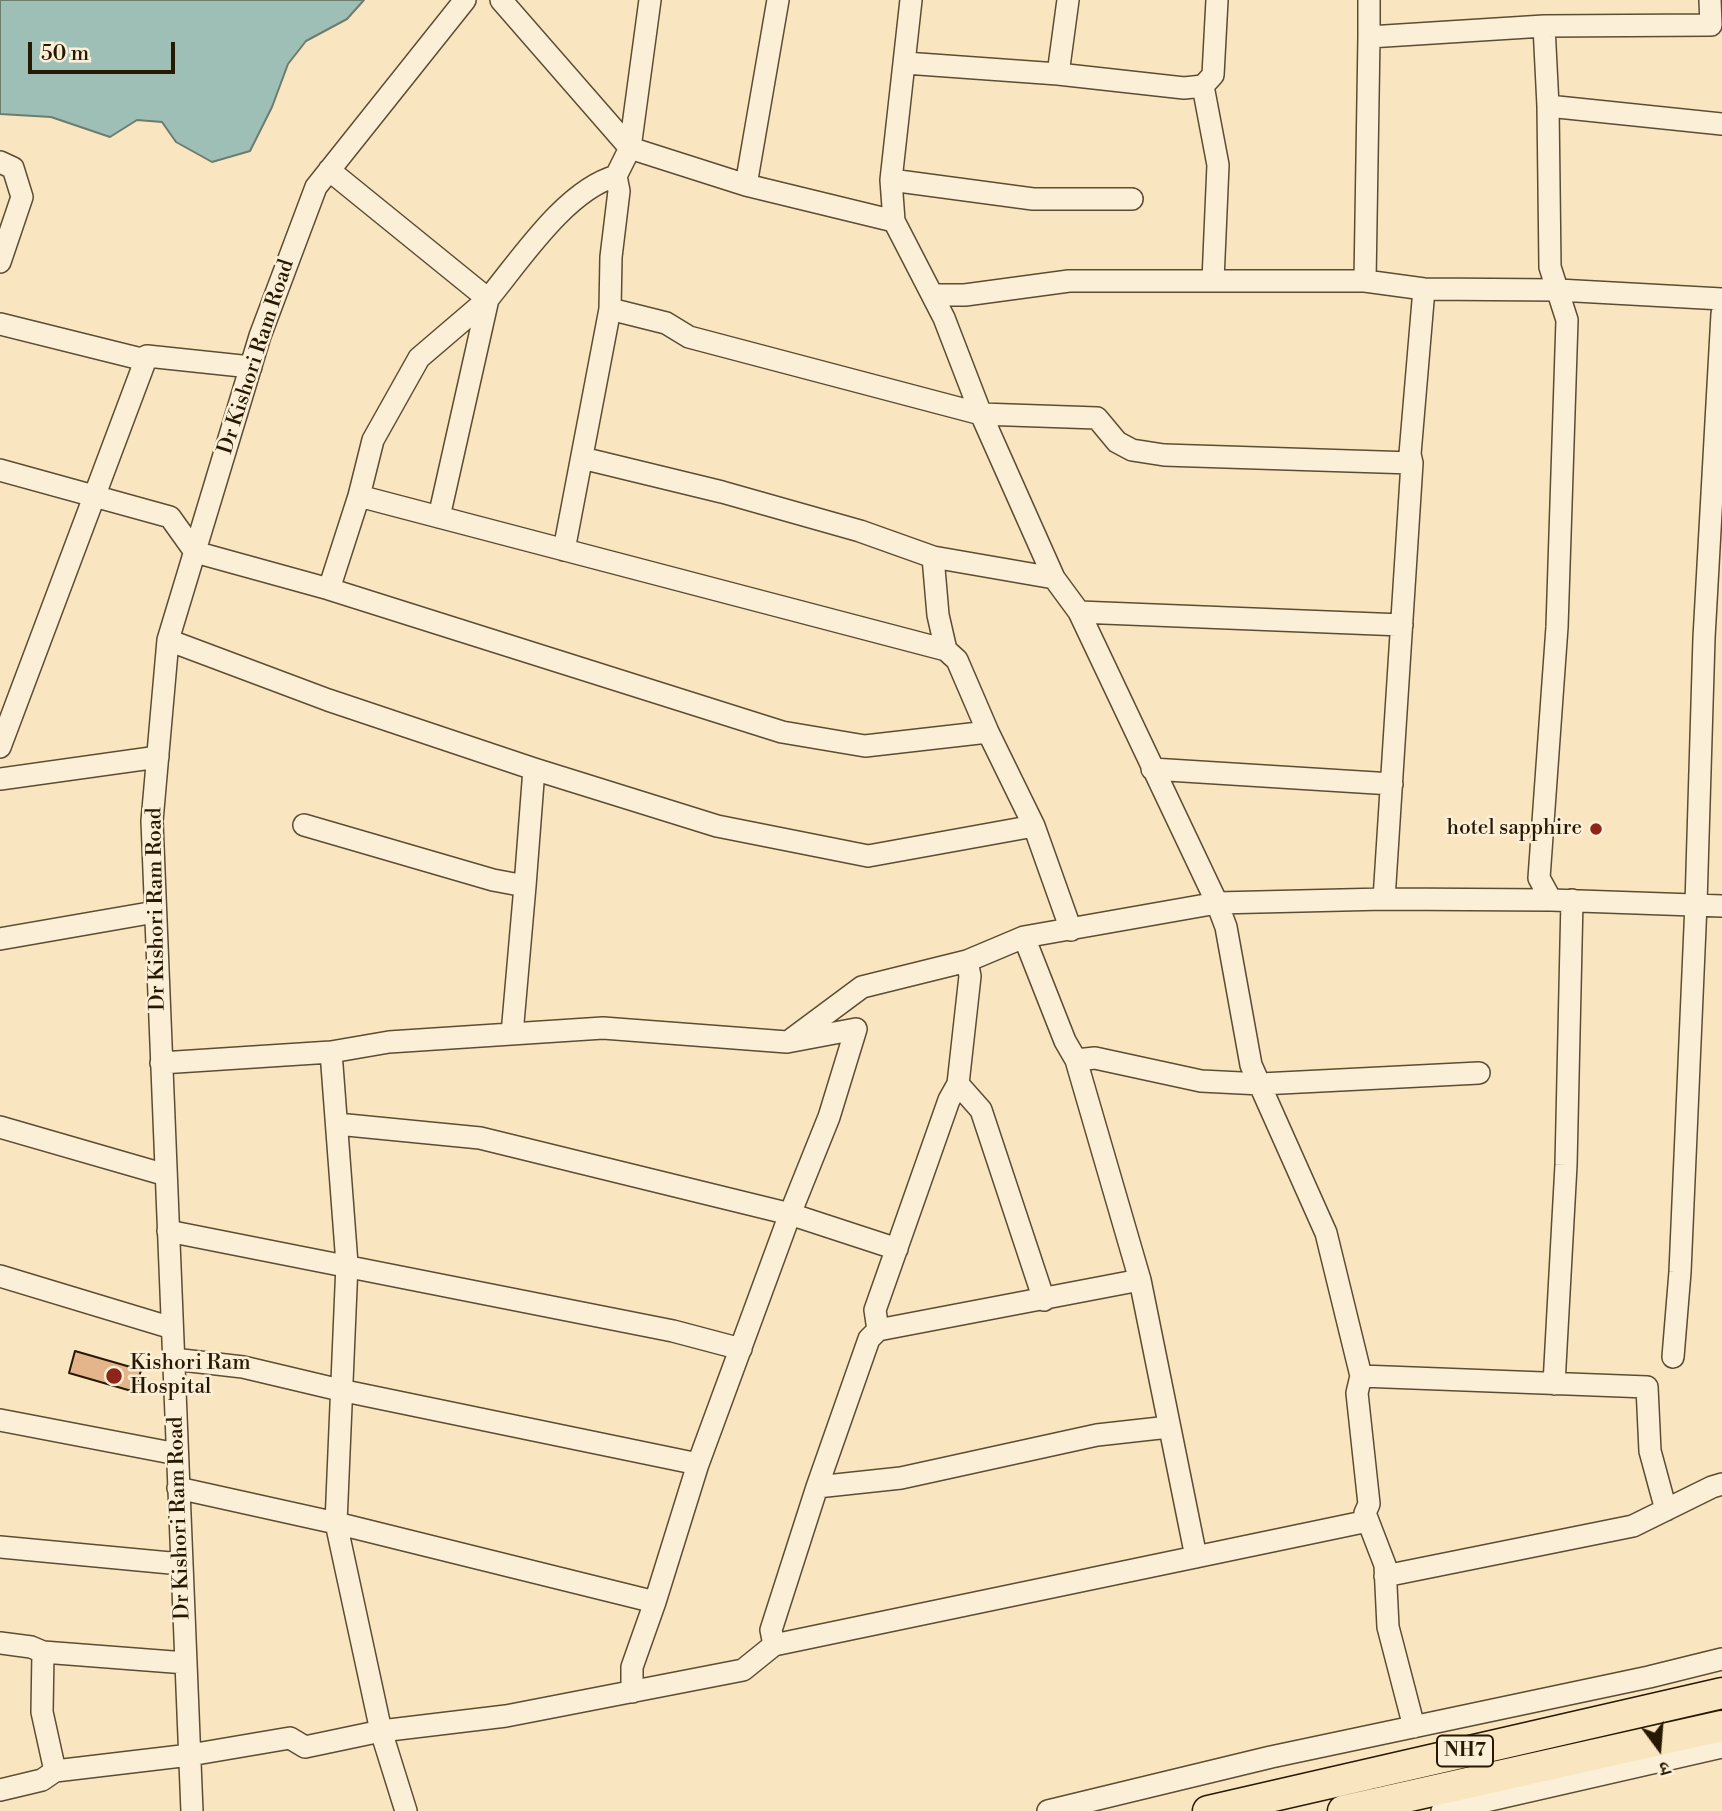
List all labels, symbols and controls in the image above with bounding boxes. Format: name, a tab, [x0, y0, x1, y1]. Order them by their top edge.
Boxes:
scale bar	[32, 28, 178, 72]
text: 50 m	[41, 41, 89, 67]
street label: Dr Kishori Ram Road	[214, 256, 300, 458]
street label: Dr Kishori Ram Road	[143, 807, 171, 1011]
place label: hotel sapphire	[1446, 816, 1582, 842]
marker: hotel sapphire	[1588, 821, 1604, 837]
place label: Kishori Ram Hospital	[130, 1351, 251, 1401]
marker: Kishori Ram Hospital	[104, 1366, 124, 1386]
street label: Dr Kishori Ram Road	[164, 1416, 196, 1620]
north arrow	[1624, 1713, 1694, 1783]
road number: NH7	[1437, 1736, 1493, 1766]
text: उ	[1657, 1755, 1673, 1781]

